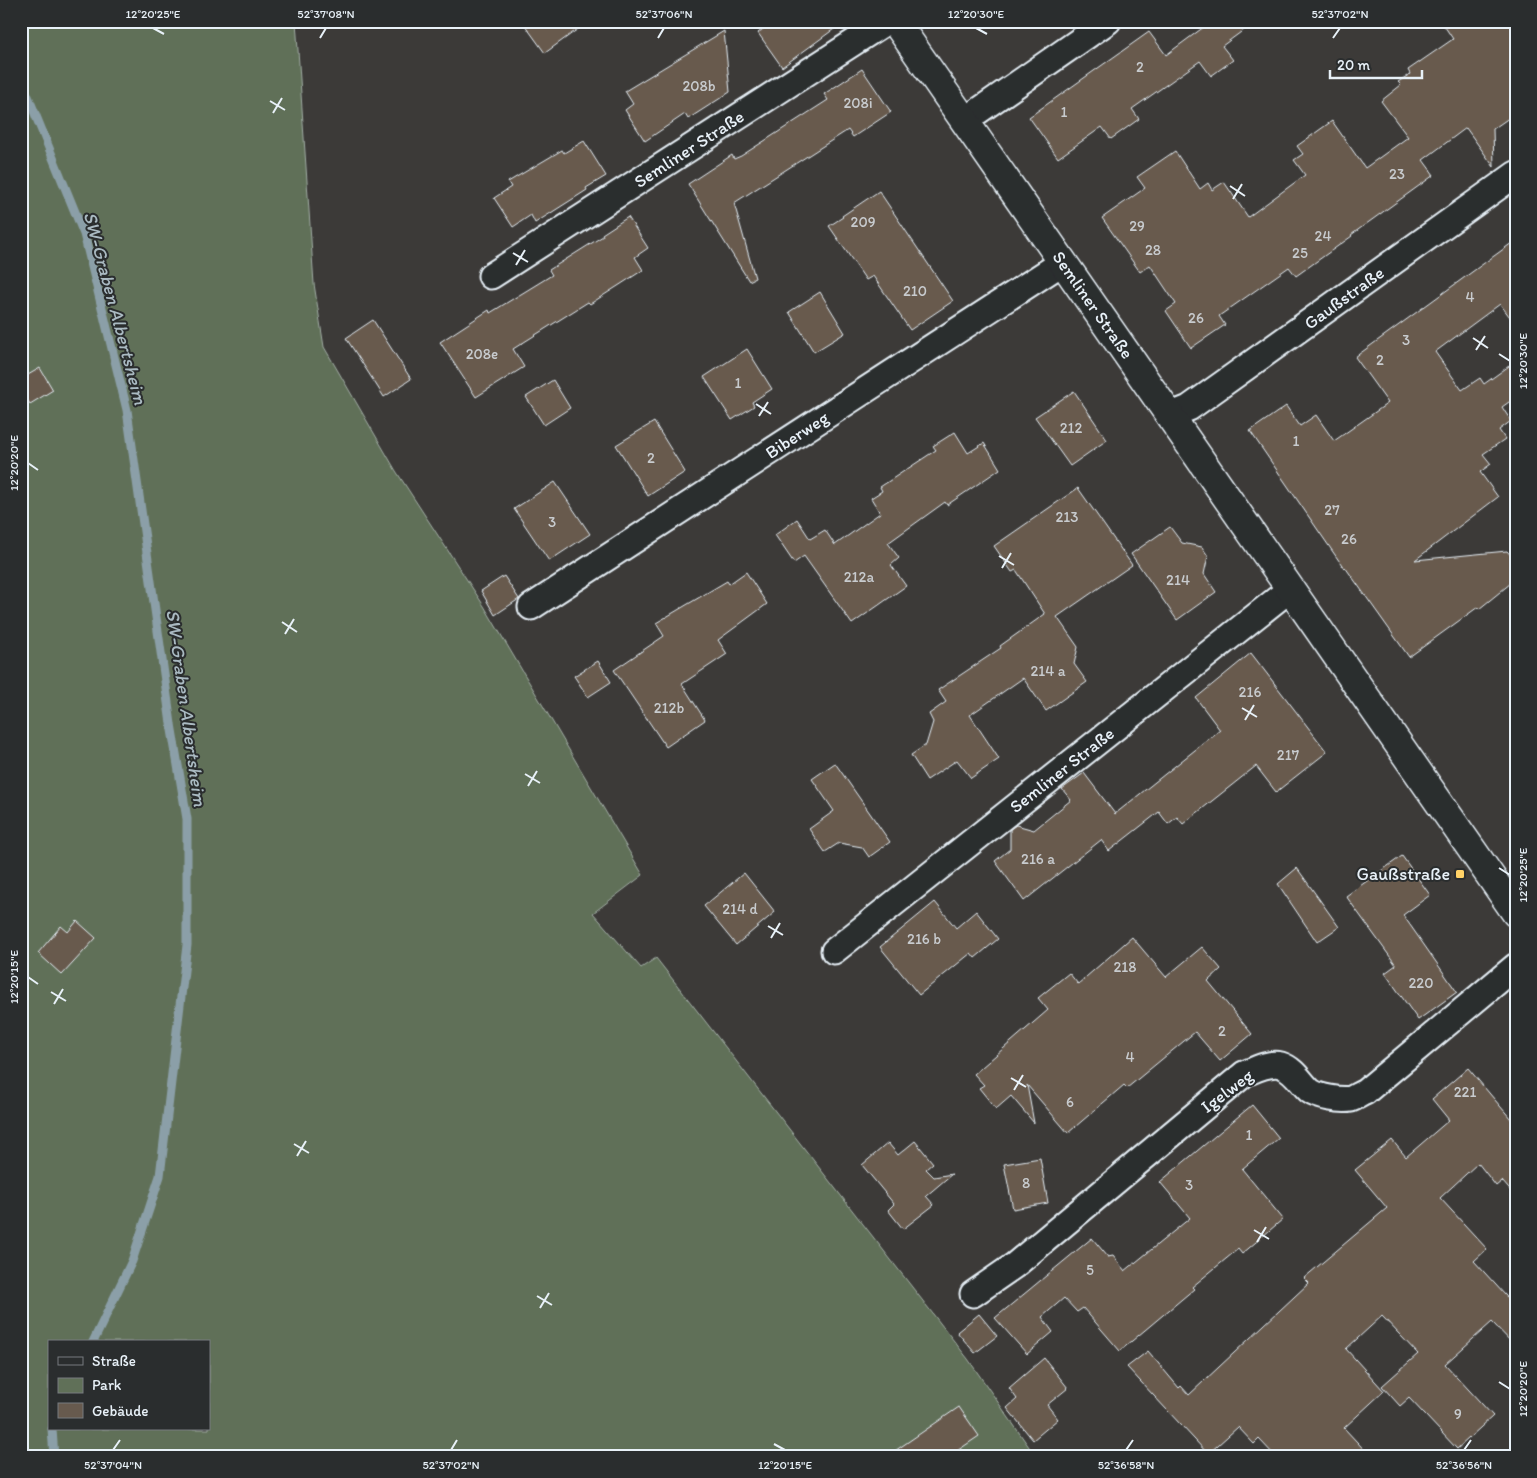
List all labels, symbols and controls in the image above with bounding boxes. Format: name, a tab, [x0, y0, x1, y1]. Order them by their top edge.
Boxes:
text: 12°20'25"E	[126, 7, 181, 21]
text: 52°37'08"N	[297, 7, 355, 21]
text: 52°37'06"N	[635, 7, 693, 21]
text: 12°20'30"E	[948, 7, 1005, 21]
text: 52°37'02"N	[1311, 7, 1369, 21]
scale bar	[1330, 48, 1422, 80]
text: 20 m	[1337, 56, 1371, 74]
house number: 2	[1136, 58, 1144, 76]
house number: 208b	[682, 77, 716, 95]
house number: 208i	[843, 94, 873, 112]
house number: 1	[1061, 103, 1068, 121]
street label: Semliner Straße	[630, 105, 748, 193]
house number: 23	[1389, 165, 1405, 183]
water label: SW-Graben Albertsheim	[79, 209, 152, 407]
house number: 209	[851, 213, 876, 231]
house number: 29	[1129, 217, 1145, 235]
house number: 24	[1315, 227, 1331, 245]
house number: 28	[1145, 241, 1161, 259]
house number: 25	[1292, 244, 1308, 262]
street label: Semliner Straße	[1048, 247, 1138, 363]
street label: Gaußstraße	[1300, 262, 1388, 334]
house number: 210	[903, 282, 927, 300]
house number: 4	[1465, 288, 1475, 306]
house number: 26	[1188, 309, 1204, 327]
house number: 3	[1402, 331, 1410, 349]
text: 12°20'30"E	[1516, 332, 1530, 389]
house number: 208e	[466, 345, 498, 363]
house number: 2	[1376, 351, 1384, 369]
house number: 1	[735, 374, 742, 392]
street label: Biberweg	[761, 406, 833, 464]
house number: 212	[1060, 419, 1082, 437]
house number: 1	[1293, 432, 1300, 450]
text: 12°20'20"E	[7, 435, 21, 491]
house number: 2	[647, 449, 655, 467]
house number: 27	[1324, 501, 1340, 519]
house number: 213	[1055, 508, 1079, 526]
house number: 3	[548, 513, 556, 531]
house number: 26	[1341, 530, 1357, 548]
house number: 212a	[844, 568, 874, 586]
house number: 214	[1166, 571, 1190, 589]
water label: SW-Graben Albertsheim	[161, 608, 212, 808]
house number: 214 a	[1030, 662, 1066, 680]
house number: 216	[1239, 683, 1261, 701]
house number: 212b	[654, 699, 684, 717]
street label: Semliner Straße	[1005, 722, 1119, 818]
house number: 217	[1277, 746, 1300, 764]
text: 12°20'25"E	[1516, 847, 1530, 902]
house number: 216 a	[1021, 850, 1055, 868]
place label: Gaußstraße	[1356, 863, 1450, 885]
marker: Gaußstraße	[1454, 868, 1466, 880]
house number: 214 d	[722, 900, 758, 918]
house number: 216 b	[907, 930, 941, 948]
text: 12°20'15"E	[7, 950, 21, 1004]
house number: 218	[1113, 958, 1137, 976]
house number: 220	[1408, 974, 1434, 992]
house number: 2	[1218, 1022, 1226, 1040]
house number: 4	[1125, 1048, 1135, 1066]
street label: Igelweg	[1197, 1064, 1258, 1118]
house number: 221	[1454, 1083, 1476, 1101]
house number: 6	[1066, 1093, 1074, 1111]
house number: 1	[1246, 1126, 1253, 1144]
house number: 8	[1022, 1174, 1030, 1192]
house number: 3	[1185, 1176, 1193, 1194]
house number: 5	[1086, 1261, 1094, 1279]
legend	[48, 1340, 210, 1430]
text: Straße	[92, 1352, 136, 1370]
text: 12°20'20"E	[1516, 1361, 1530, 1417]
text: Park	[92, 1376, 122, 1394]
text: Gebäude	[92, 1402, 149, 1420]
house number: 9	[1454, 1405, 1462, 1423]
text: 52°37'04"N	[84, 1458, 142, 1472]
text: 52°37'02"N	[422, 1458, 480, 1472]
text: 12°20'15"E	[758, 1458, 812, 1472]
text: 52°36'58"N	[1098, 1458, 1154, 1472]
text: 52°36'56"N	[1436, 1458, 1492, 1472]

